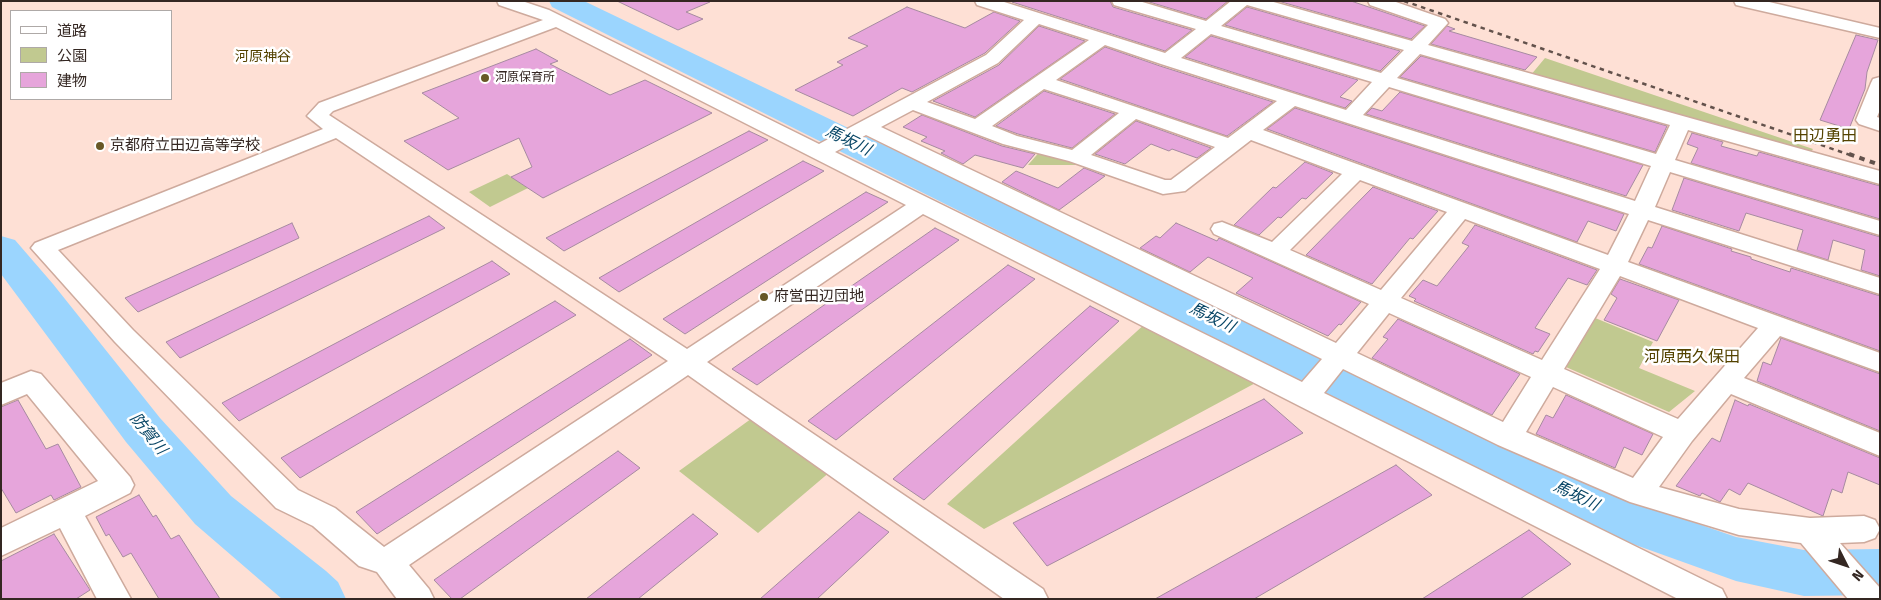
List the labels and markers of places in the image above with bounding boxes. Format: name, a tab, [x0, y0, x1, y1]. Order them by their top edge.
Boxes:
place label: 河原保育所	[495, 71, 555, 85]
marker: 河原保育所	[479, 72, 491, 84]
place label: 京都府立田辺高等学校	[110, 137, 260, 155]
marker: 京都府立田辺高等学校	[94, 140, 106, 152]
place label: 府営田辺団地	[774, 288, 864, 306]
marker: 府営田辺団地	[758, 291, 770, 303]

